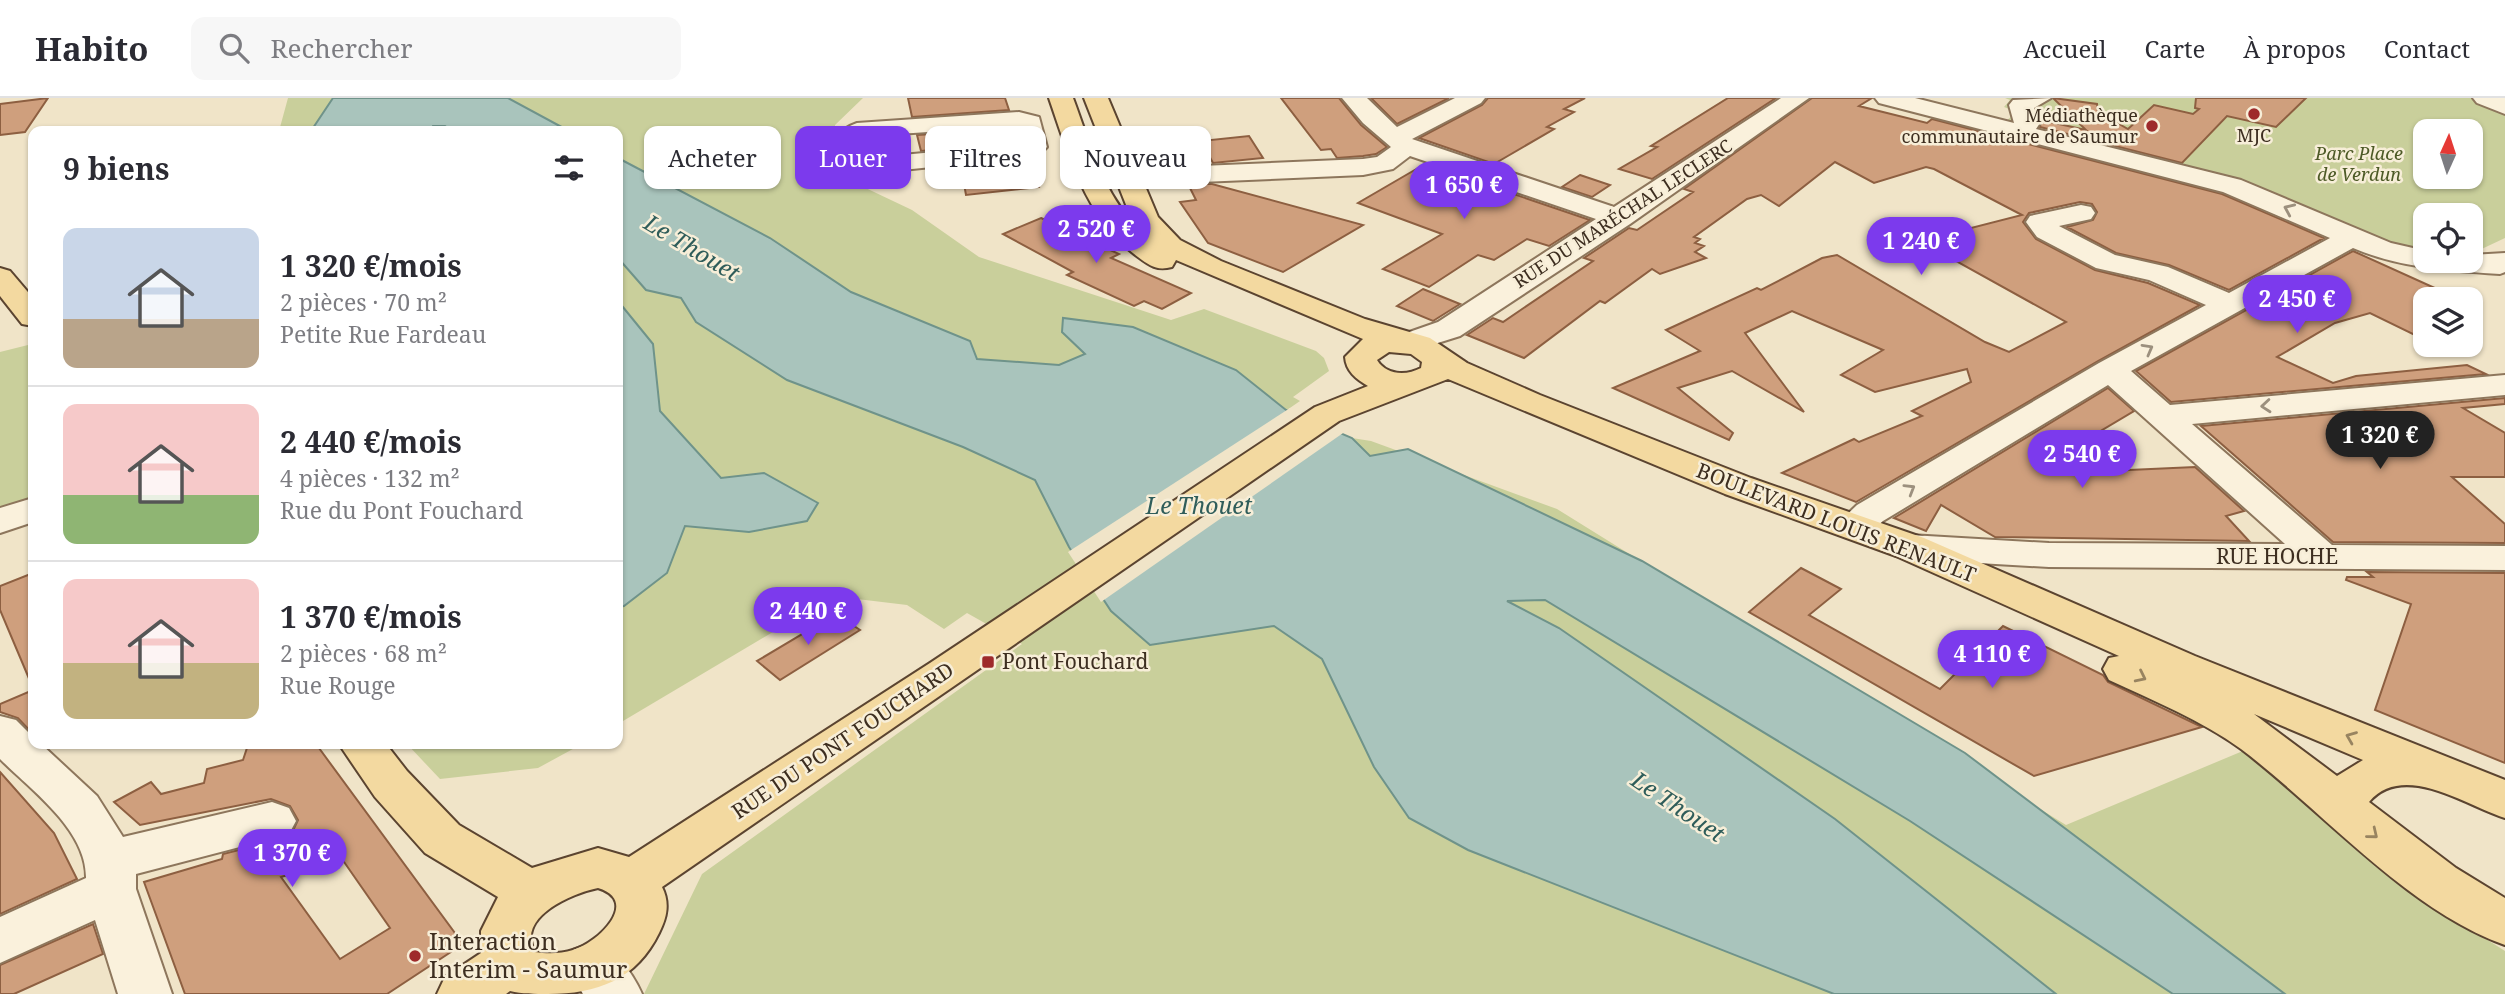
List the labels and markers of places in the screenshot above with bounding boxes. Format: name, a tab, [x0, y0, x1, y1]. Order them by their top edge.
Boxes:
place label: Médiathèque communautaire de Saumur	[1901, 103, 2139, 148]
marker: MJC	[2246, 106, 2262, 122]
marker: Médiathèque communautaire de Saumur	[2144, 118, 2160, 134]
place label: MJC	[2237, 123, 2271, 147]
pin: 1 650 €	[1399, 162, 1529, 221]
pin: 2 520 €	[1031, 206, 1161, 265]
pin: 1 240 €	[1856, 218, 1986, 277]
pin: 2 450 €	[2232, 275, 2362, 335]
pin: 1 320 €	[2315, 412, 2445, 471]
pin: 2 540 €	[2017, 430, 2147, 490]
pin: 2 440 €	[743, 588, 873, 647]
pin: 4 110 €	[1927, 630, 2057, 690]
place label: Pont Fouchard	[1002, 647, 1149, 675]
marker: Pont Fouchard	[980, 654, 996, 670]
pin: 1 370 €	[227, 830, 357, 889]
place label: Interaction Interim - Saumur	[429, 924, 627, 985]
marker: Interaction Interim - Saumur	[407, 948, 423, 964]

